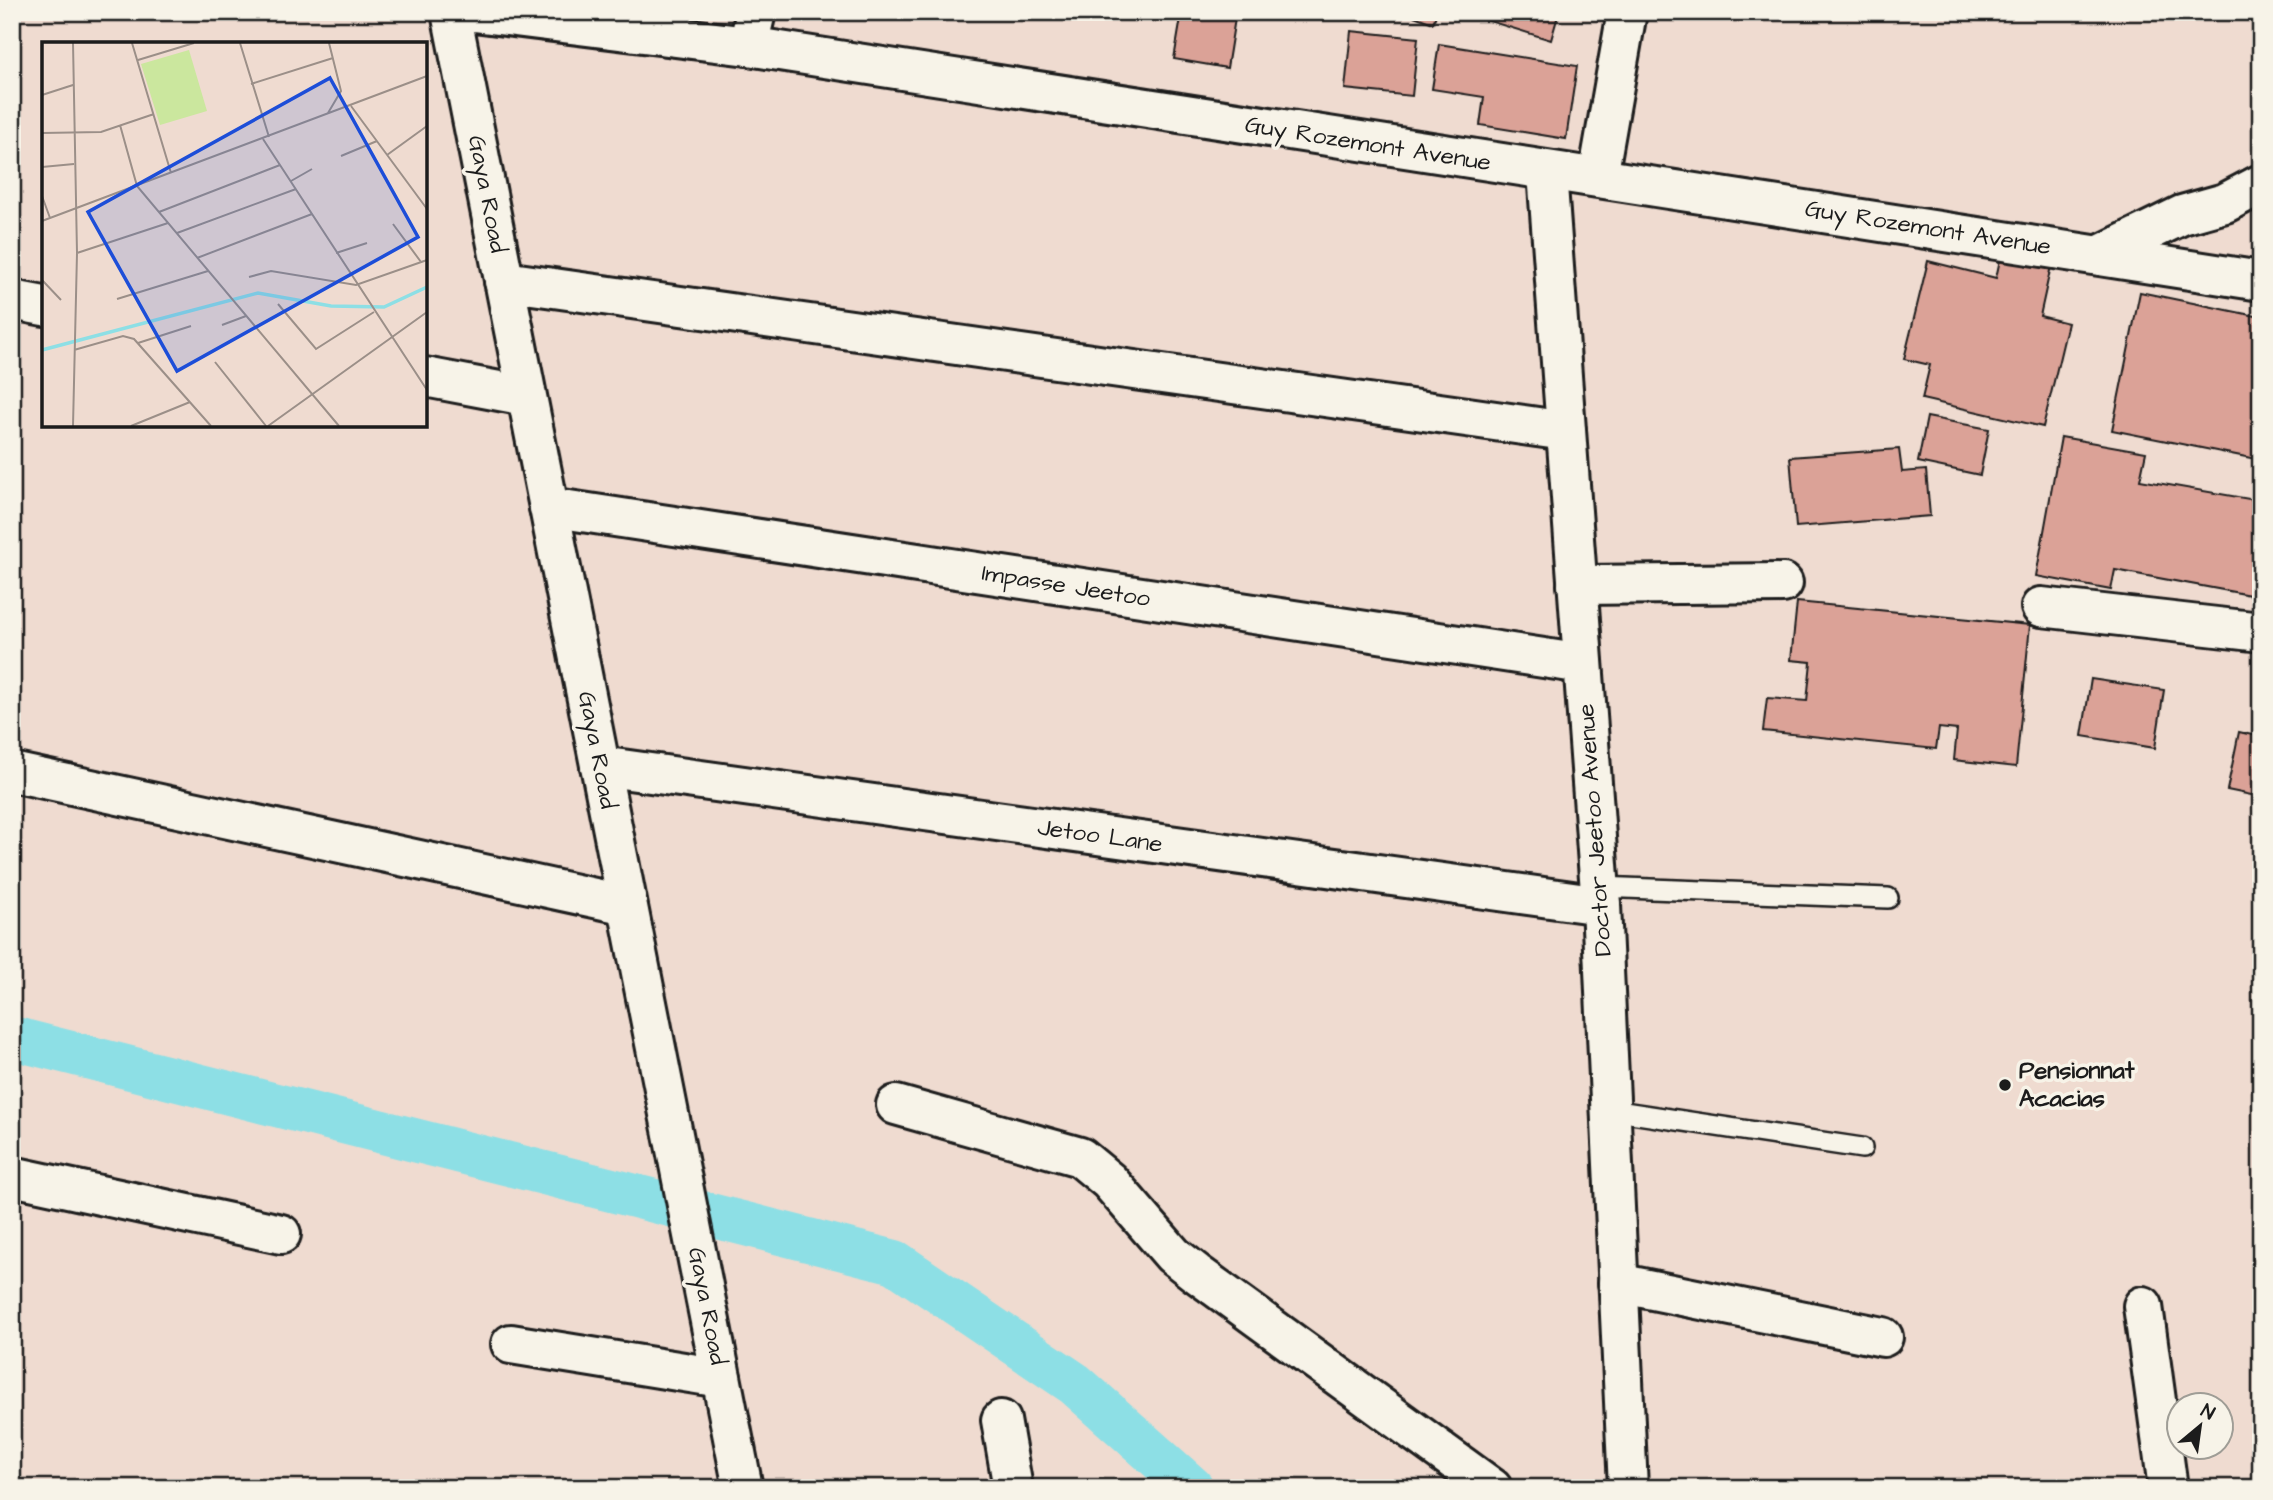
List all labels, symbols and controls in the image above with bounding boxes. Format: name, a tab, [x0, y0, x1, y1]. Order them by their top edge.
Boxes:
inset map	[42, 42, 427, 427]
street label: Guy Rozemont Avenue	[1242, 108, 1493, 181]
street label: Gaya Road	[458, 132, 515, 256]
street label: Guy Rozemont Avenue	[1802, 192, 2053, 265]
street label: Impasse Jeetoo	[979, 556, 1153, 616]
street label: Gaya Road	[568, 688, 625, 812]
street label: Doctor Jeetoo Avenue	[1569, 702, 1621, 958]
street label: Jetoo Lane	[1035, 810, 1165, 862]
place label: Pensionnat Acacias	[2019, 1054, 2135, 1116]
marker: Pensionnat Acacias	[1997, 1077, 2013, 1093]
street label: Gaya Road	[678, 1244, 735, 1368]
north arrow	[2164, 1392, 2234, 1462]
text: N	[2196, 1398, 2219, 1427]

